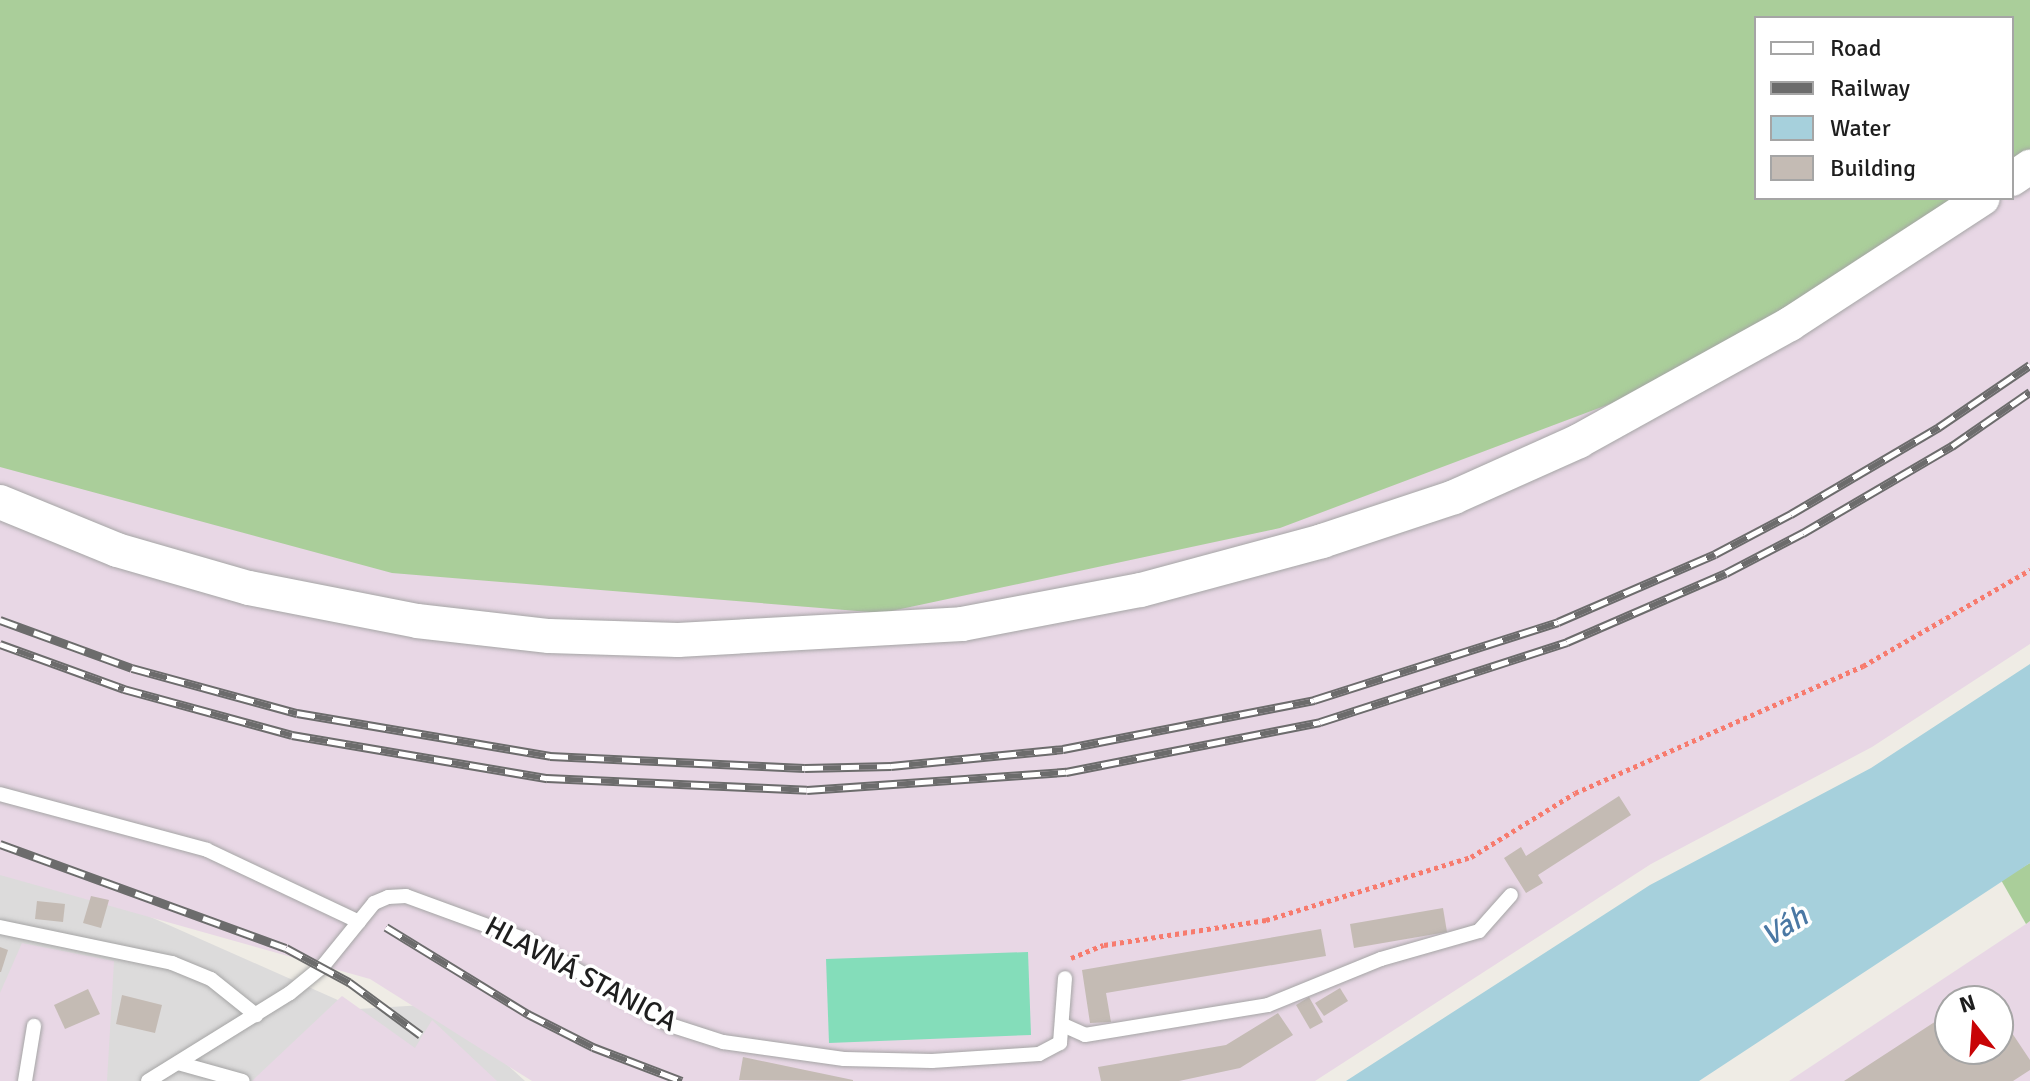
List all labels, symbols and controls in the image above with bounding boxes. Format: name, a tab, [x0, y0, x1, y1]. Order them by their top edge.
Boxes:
legend	[1754, 16, 2014, 200]
text: Road	[1830, 33, 1881, 63]
text: Railway	[1830, 73, 1910, 103]
text: Water	[1830, 113, 1890, 143]
text: Building	[1830, 153, 1916, 183]
water label: Váh	[1755, 899, 1815, 955]
street label: HLAVNÁ STANICA	[479, 909, 683, 1039]
north arrow	[1934, 985, 2014, 1065]
text: N	[1956, 988, 1979, 1019]

